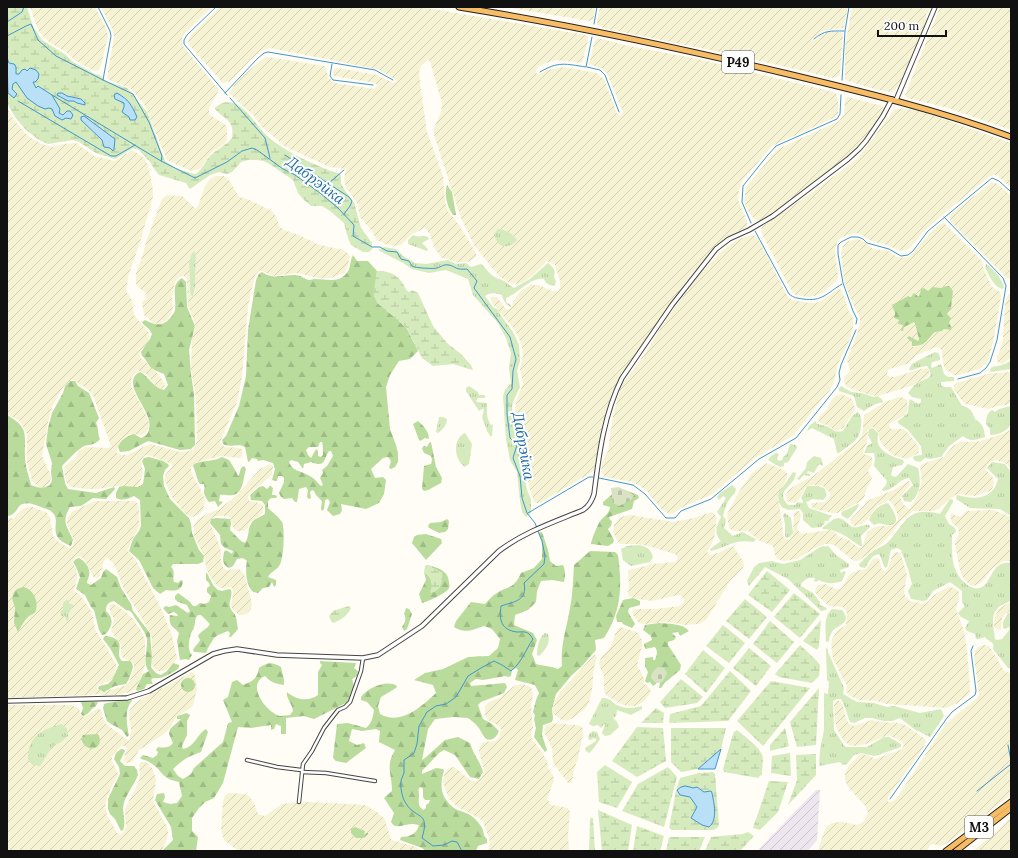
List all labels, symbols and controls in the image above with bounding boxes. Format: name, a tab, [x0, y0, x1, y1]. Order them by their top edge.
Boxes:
scale bar	[878, 12, 946, 38]
text: 200 m	[884, 18, 920, 33]
road number: Р49	[722, 51, 754, 73]
water label: Дабрэйка	[282, 151, 350, 209]
water label: Дабрэйка	[509, 410, 539, 482]
road number: М3	[965, 816, 993, 838]

